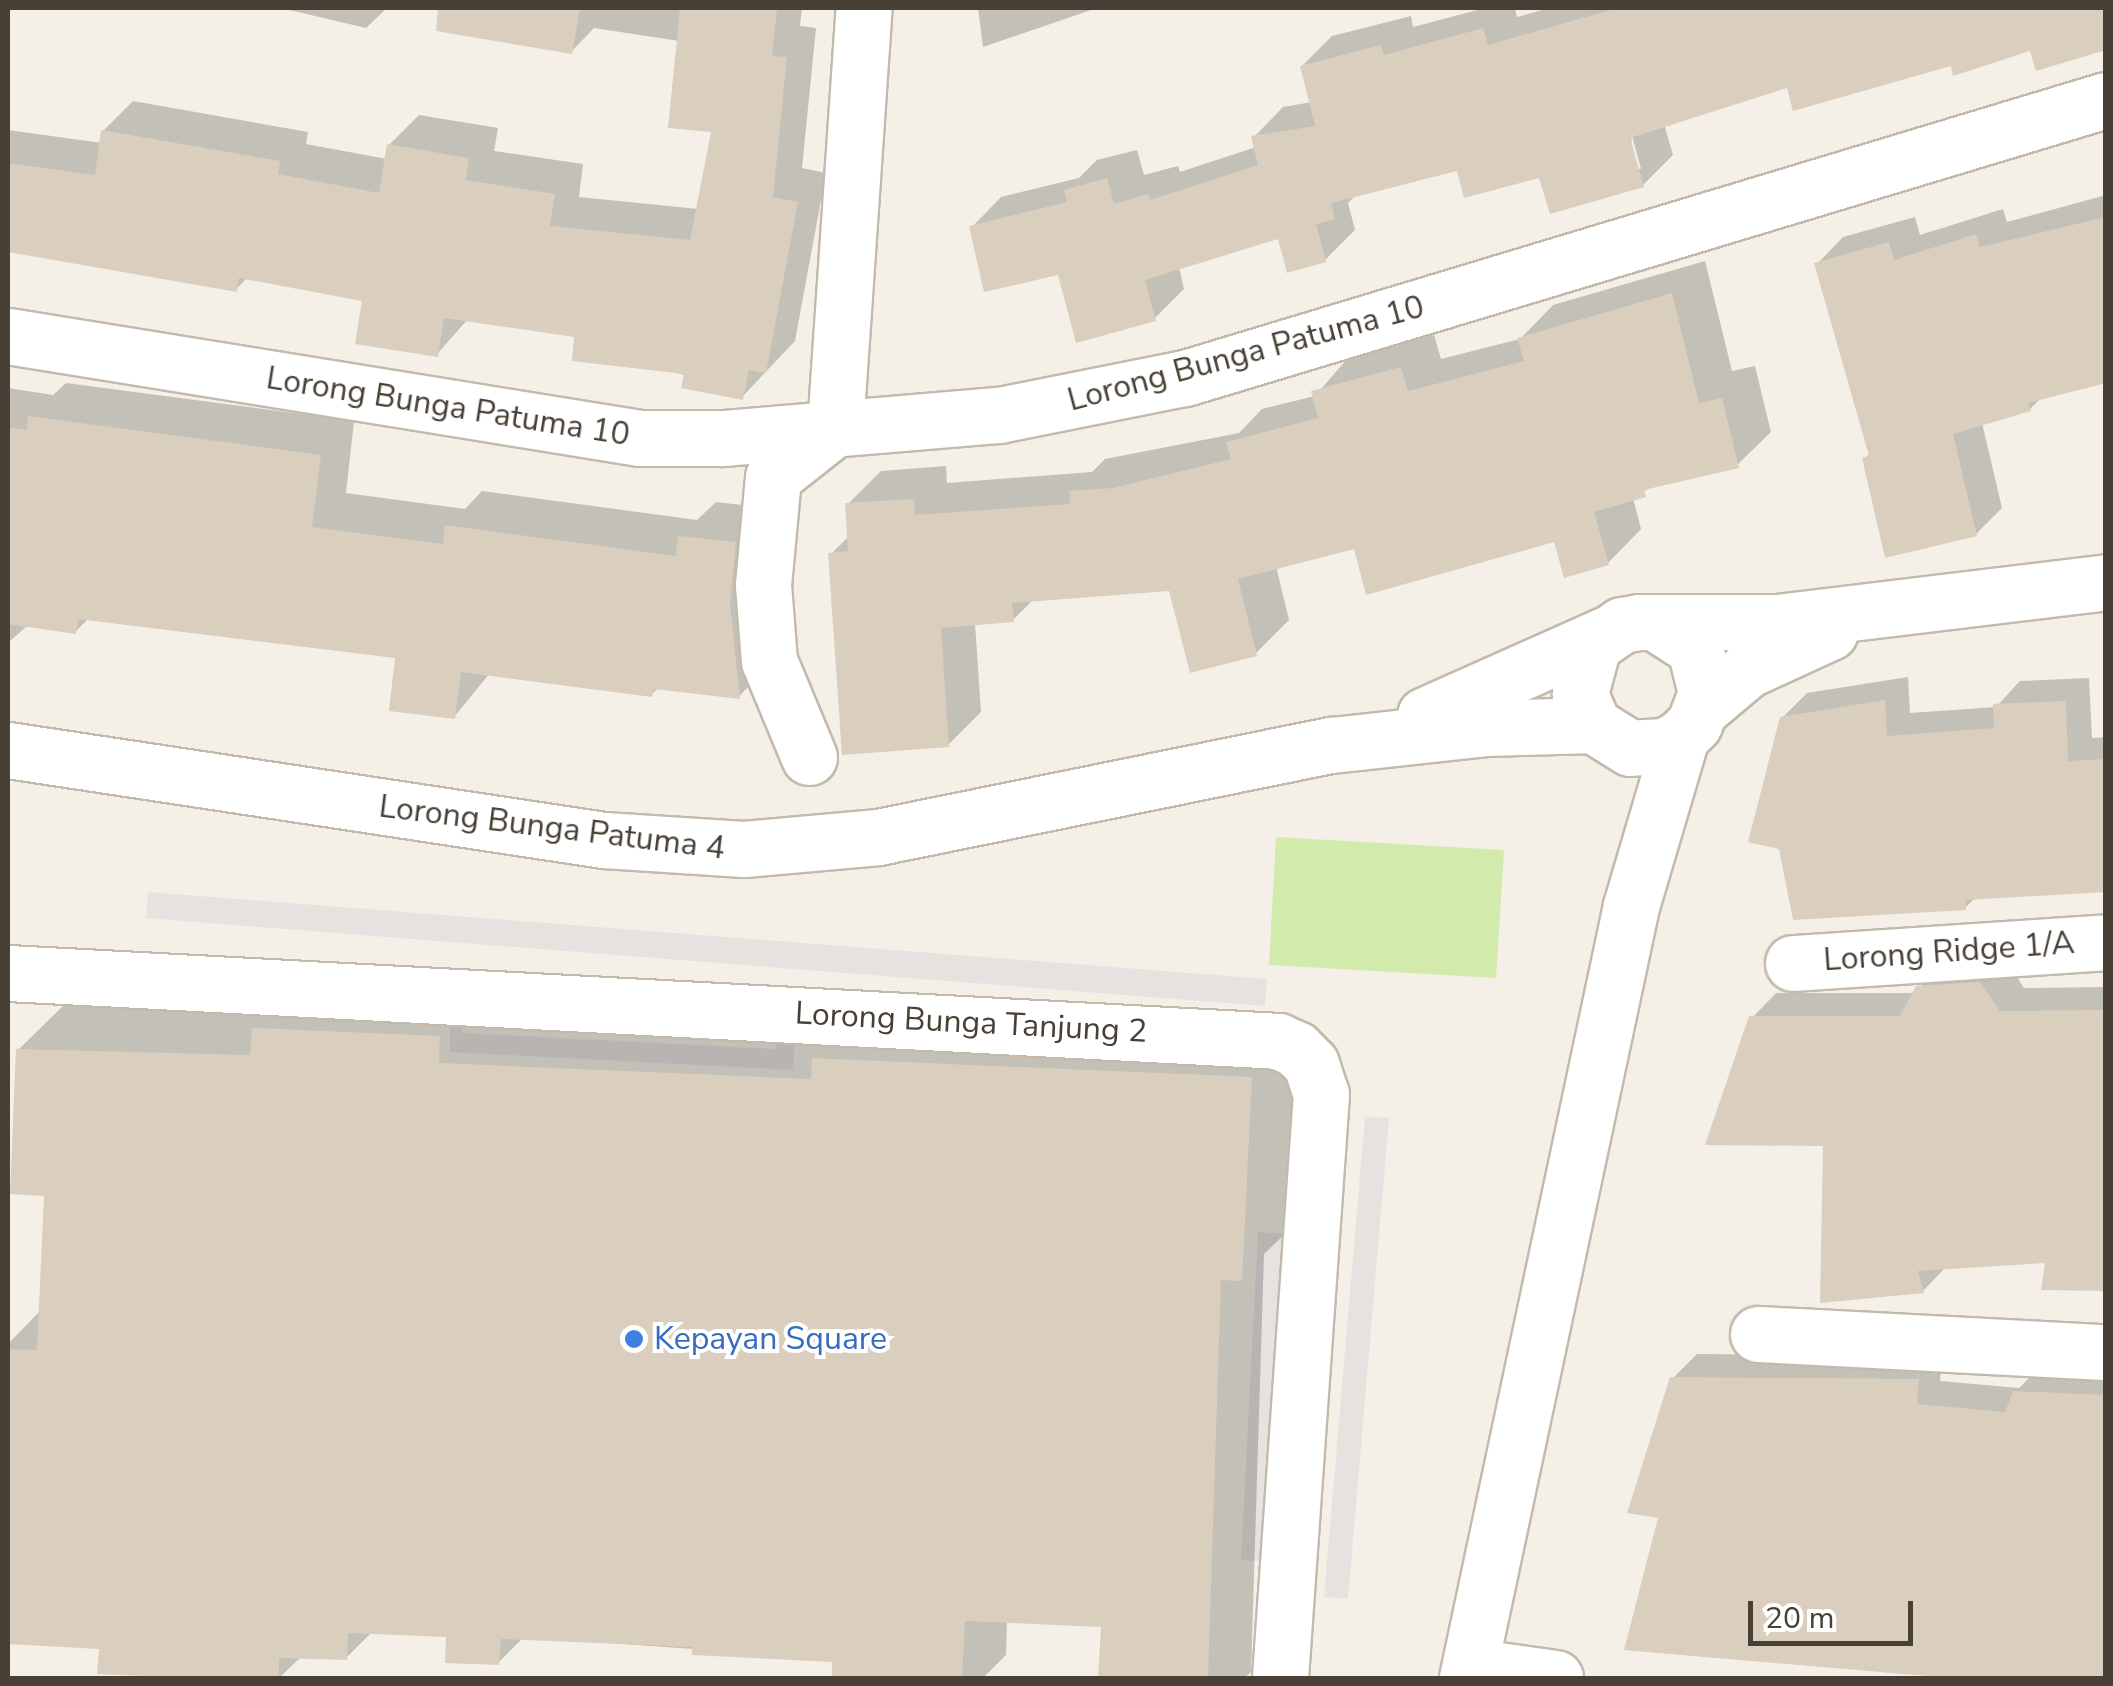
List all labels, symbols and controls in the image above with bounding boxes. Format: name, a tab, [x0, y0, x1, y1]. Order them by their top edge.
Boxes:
street label: Lorong Bunga Patuma 10	[1064, 288, 1428, 420]
street label: Lorong Bunga Patuma 10	[264, 359, 632, 455]
street label: Lorong Bunga Patuma 4	[377, 788, 727, 868]
street label: Lorong Ridge 1/A	[1822, 924, 2076, 980]
street label: Lorong Bunga Tanjung 2	[794, 995, 1148, 1051]
place label: Kepayan Square	[654, 1320, 887, 1358]
marker: Kepayan Square	[623, 1328, 645, 1350]
scale bar	[1753, 1581, 1918, 1643]
text: 20 m	[1765, 1598, 1834, 1639]

